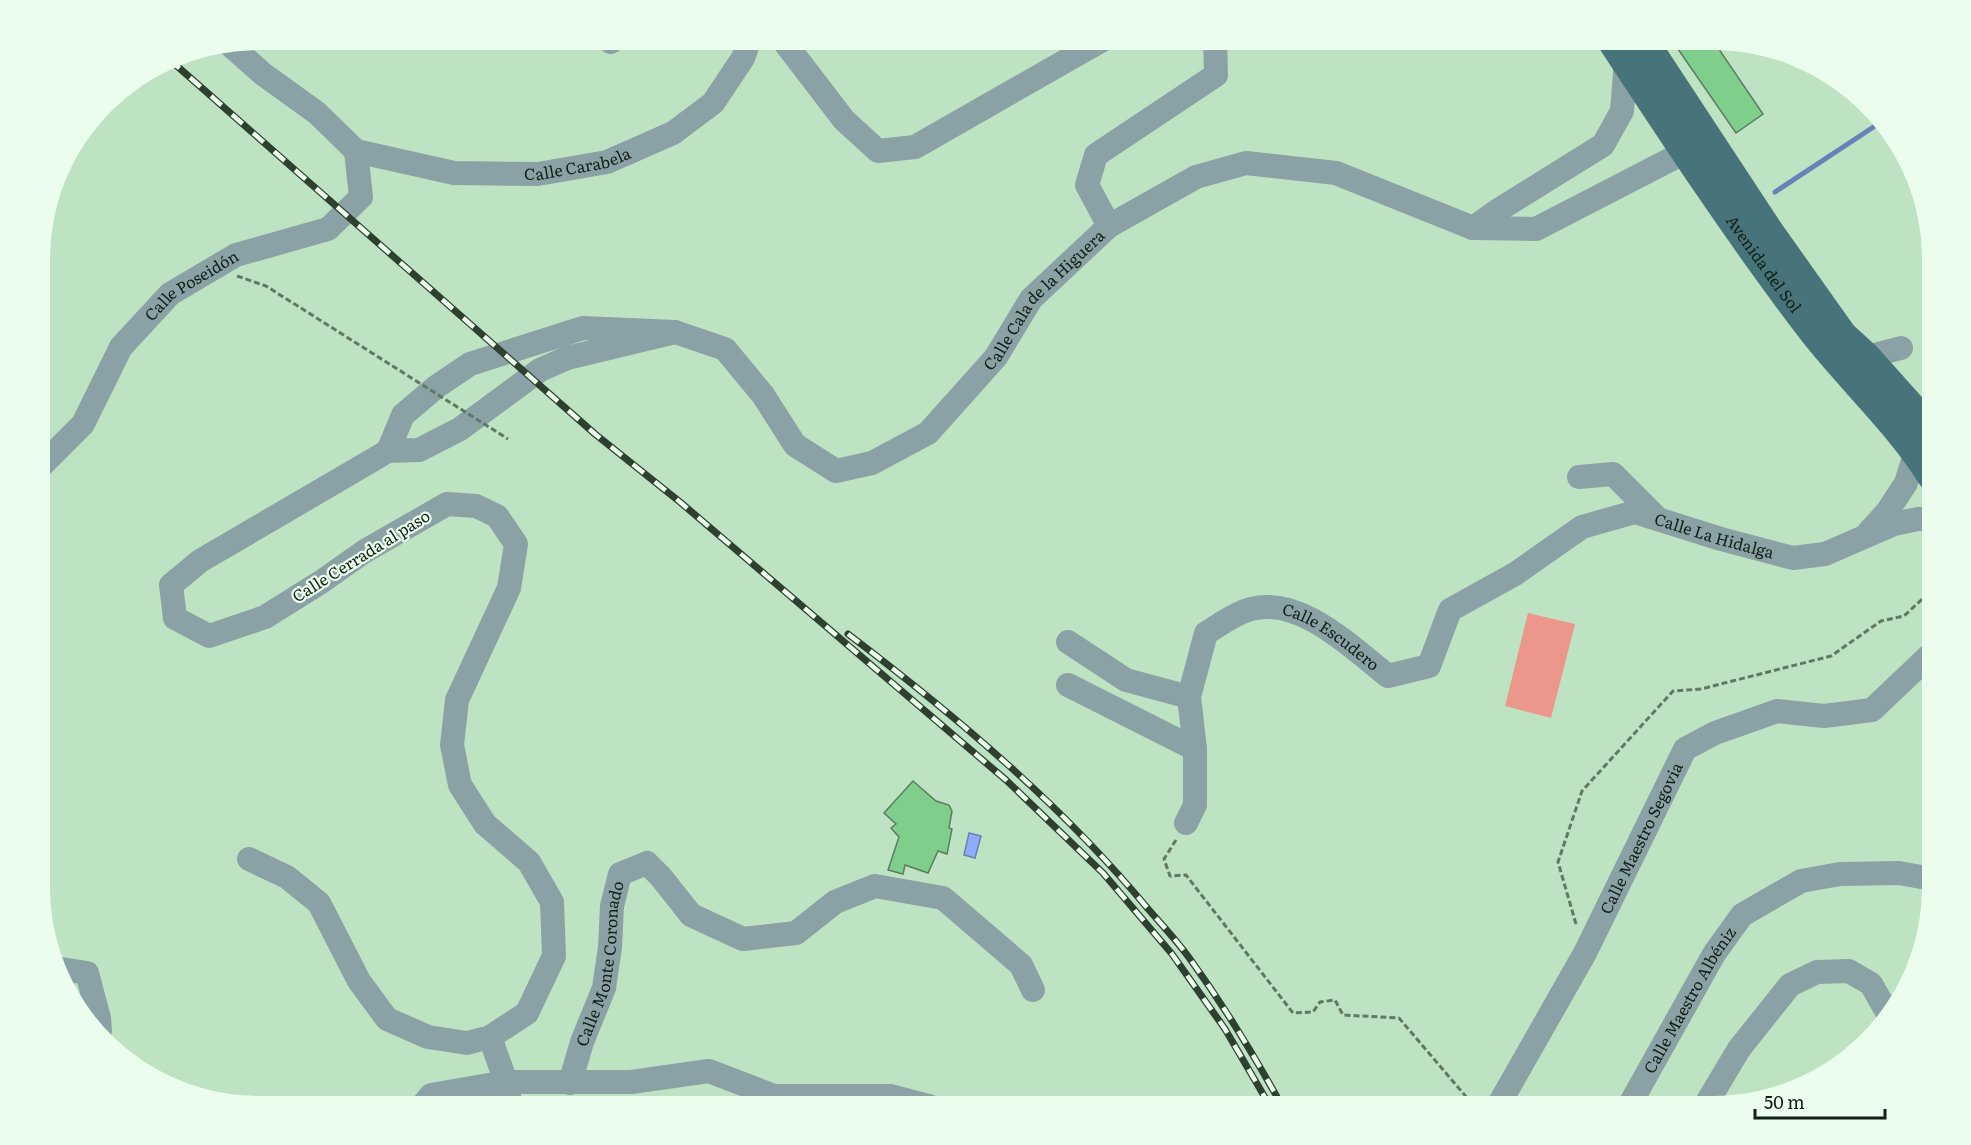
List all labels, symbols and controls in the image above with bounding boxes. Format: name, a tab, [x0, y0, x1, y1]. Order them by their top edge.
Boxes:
street label: Calle Carabela	[524, 140, 635, 185]
street label: Avenida del Sol	[1721, 210, 1808, 317]
street label: Calle Cala de la Higuera	[977, 223, 1110, 375]
street label: Calle Poseidón	[138, 243, 243, 326]
street label: Calle Cerrada al paso	[287, 503, 434, 607]
street label: Calle La Hidalga	[1652, 506, 1777, 564]
street label: Calle Escudero	[1280, 596, 1385, 676]
street label: Calle Maestro Segovia	[1593, 757, 1688, 918]
street label: Calle Monte Coronado	[569, 878, 629, 1050]
street label: Calle Maestro Albéniz	[1637, 921, 1741, 1077]
scale bar	[1755, 1082, 1886, 1120]
text: 50 m	[1764, 1088, 1805, 1115]

